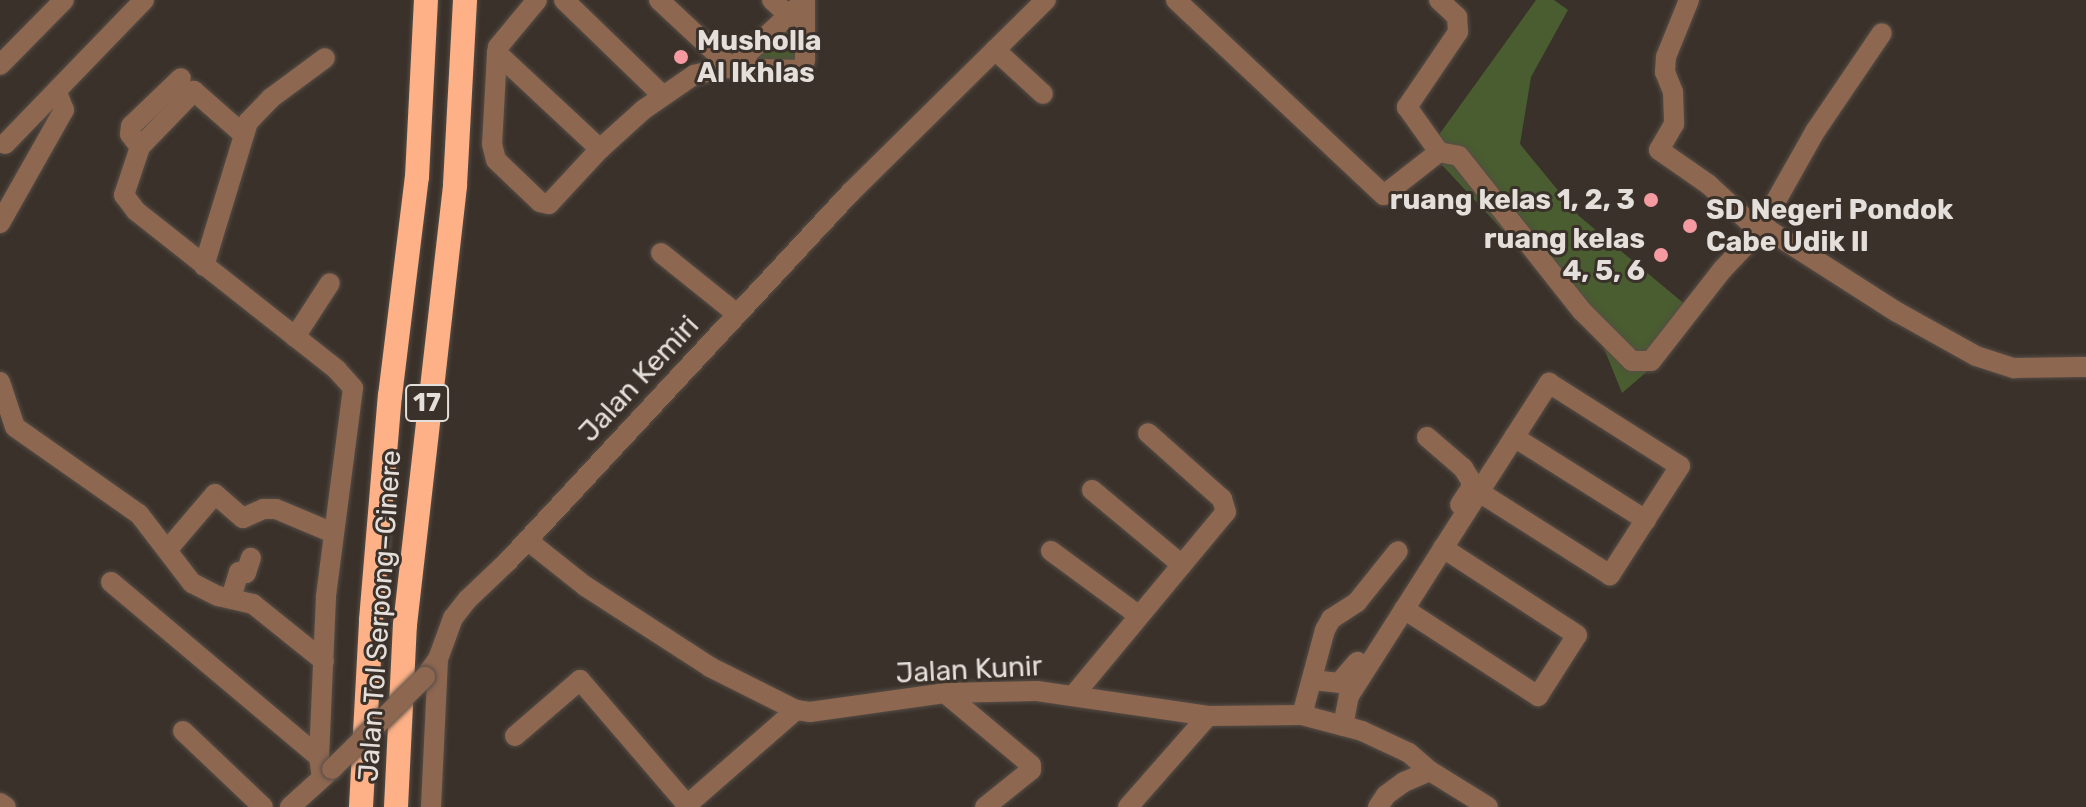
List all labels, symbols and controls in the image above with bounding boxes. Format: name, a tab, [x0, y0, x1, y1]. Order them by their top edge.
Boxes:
place label: Musholla Al Ikhlas	[697, 24, 821, 90]
marker: Musholla Al Ikhlas	[672, 48, 690, 66]
place label: ruang kelas 1, 2, 3	[1390, 183, 1635, 217]
marker: ruang kelas 1, 2, 3	[1642, 191, 1660, 209]
place label: SD Negeri Pondok Cabe Udik II	[1706, 193, 1953, 259]
marker: SD Negeri Pondok Cabe Udik II	[1681, 217, 1699, 235]
place label: ruang kelas 4, 5, 6	[1484, 222, 1645, 288]
marker: ruang kelas 4, 5, 6	[1652, 246, 1670, 264]
street label: Jalan Kemiri	[572, 309, 706, 449]
road number: 17	[405, 381, 449, 425]
street label: Jalan Tol Serpong–Cinere	[352, 449, 408, 783]
street label: Jalan Kunir	[895, 649, 1043, 691]

